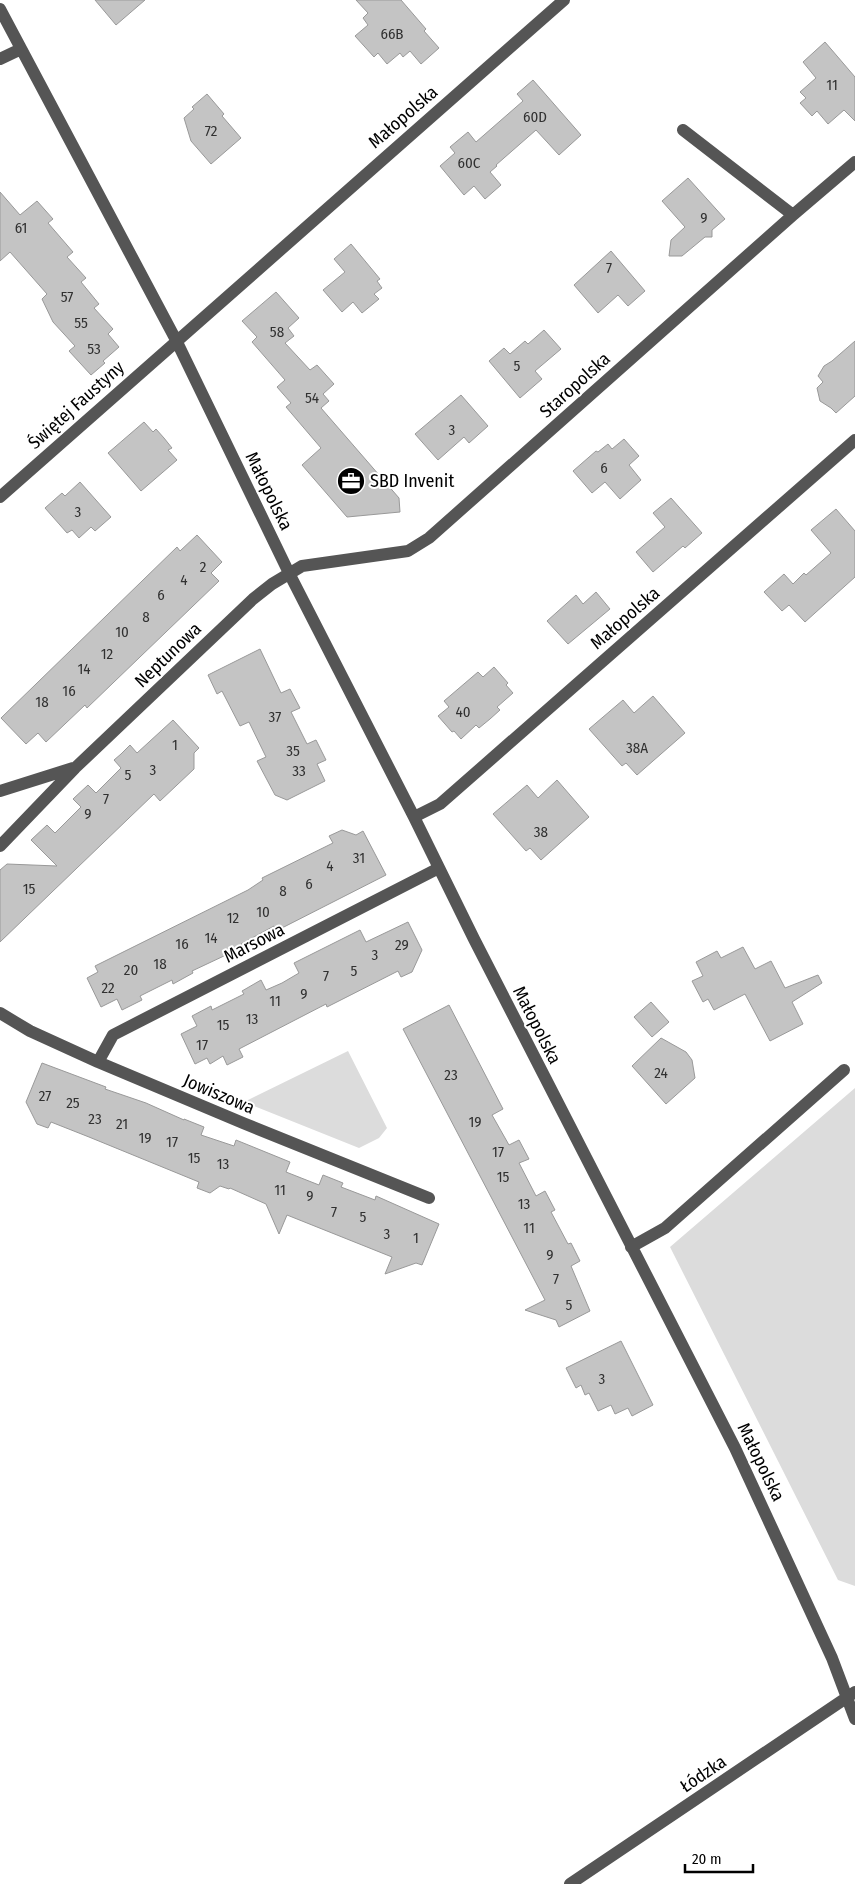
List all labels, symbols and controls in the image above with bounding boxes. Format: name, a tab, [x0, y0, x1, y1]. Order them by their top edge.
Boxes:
house number: 66B	[380, 25, 404, 43]
house number: 11	[826, 76, 838, 94]
street label: Małopolska	[364, 81, 442, 153]
house number: 60D	[523, 108, 547, 126]
house number: 72	[205, 122, 218, 140]
house number: 60C	[458, 154, 481, 172]
house number: 9	[700, 209, 708, 227]
house number: 61	[15, 219, 27, 237]
house number: 7	[606, 259, 612, 277]
house number: 57	[61, 288, 73, 306]
house number: 55	[74, 314, 88, 332]
house number: 58	[270, 323, 284, 341]
house number: 53	[87, 340, 101, 358]
street label: Staropolska	[535, 348, 615, 422]
street label: Świętej Faustyny	[24, 356, 128, 454]
house number: 5	[514, 357, 521, 375]
house number: 54	[305, 389, 319, 407]
house number: 3	[449, 421, 456, 439]
street label: Małopolska	[241, 448, 297, 534]
house number: 6	[600, 459, 608, 477]
office icon: SBD Invenit	[336, 466, 366, 496]
place label: SBD Invenit	[370, 470, 454, 492]
house number: 3	[75, 503, 82, 521]
house number: 2	[200, 558, 207, 576]
house number: 4	[180, 571, 188, 589]
street label: Małopolska	[586, 582, 664, 654]
house number: 6	[157, 586, 165, 604]
house number: 8	[142, 608, 150, 626]
street label: Neptunowa	[130, 618, 206, 692]
house number: 10	[115, 623, 129, 641]
house number: 12	[101, 645, 114, 663]
house number: 14	[77, 660, 91, 678]
house number: 16	[62, 682, 76, 700]
house number: 18	[35, 693, 49, 711]
house number: 40	[455, 703, 471, 721]
house number: 37	[269, 708, 281, 726]
house number: 1	[172, 736, 178, 754]
house number: 38A	[626, 739, 648, 757]
house number: 35	[286, 742, 300, 760]
house number: 3	[150, 761, 157, 779]
house number: 33	[292, 762, 306, 780]
house number: 5	[125, 766, 132, 784]
house number: 7	[103, 790, 109, 808]
house number: 9	[84, 805, 92, 823]
house number: 38	[534, 823, 548, 841]
house number: 31	[353, 849, 365, 867]
house number: 4	[326, 857, 334, 875]
house number: 6	[305, 875, 313, 893]
house number: 15	[23, 880, 35, 898]
house number: 8	[279, 882, 287, 900]
house number: 10	[256, 903, 270, 921]
house number: 12	[227, 909, 240, 927]
street label: Marsowa	[220, 918, 288, 968]
house number: 14	[204, 929, 218, 947]
house number: 16	[175, 935, 189, 953]
house number: 29	[395, 936, 409, 954]
house number: 3	[372, 946, 379, 964]
house number: 18	[153, 955, 167, 973]
house number: 20	[124, 961, 138, 979]
house number: 5	[351, 962, 358, 980]
house number: 7	[323, 967, 329, 985]
house number: 22	[101, 979, 115, 997]
street label: Małopolska	[508, 982, 566, 1068]
house number: 9	[300, 985, 308, 1003]
house number: 11	[269, 992, 281, 1010]
house number: 13	[246, 1010, 259, 1028]
house number: 15	[217, 1016, 229, 1034]
house number: 17	[196, 1036, 208, 1054]
house number: 24	[654, 1064, 668, 1082]
house number: 23	[444, 1066, 458, 1084]
street label: Jowiszowa	[180, 1069, 258, 1119]
house number: 27	[39, 1087, 51, 1105]
house number: 25	[66, 1094, 80, 1112]
house number: 23	[88, 1110, 102, 1128]
house number: 19	[468, 1113, 482, 1131]
house number: 21	[116, 1115, 128, 1133]
house number: 19	[138, 1129, 152, 1147]
house number: 17	[166, 1133, 178, 1151]
house number: 17	[492, 1143, 504, 1161]
house number: 15	[188, 1149, 200, 1167]
house number: 13	[217, 1155, 230, 1173]
house number: 15	[497, 1168, 509, 1186]
house number: 11	[274, 1181, 286, 1199]
house number: 9	[306, 1187, 314, 1205]
house number: 13	[518, 1195, 531, 1213]
house number: 7	[331, 1203, 337, 1221]
house number: 5	[360, 1208, 367, 1226]
house number: 11	[523, 1219, 535, 1237]
house number: 3	[384, 1225, 391, 1243]
house number: 1	[413, 1229, 419, 1247]
house number: 9	[546, 1246, 554, 1264]
house number: 7	[553, 1270, 559, 1288]
house number: 5	[566, 1296, 573, 1314]
house number: 3	[599, 1370, 606, 1388]
street label: Małopolska	[733, 1419, 789, 1505]
street label: Łódzka	[676, 1750, 730, 1797]
scale bar	[685, 1842, 752, 1874]
text: 20 m	[692, 1850, 722, 1868]

